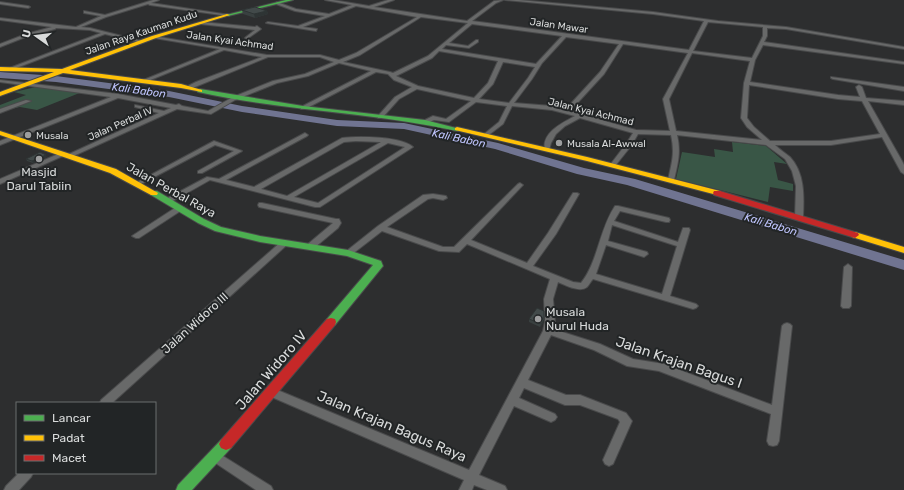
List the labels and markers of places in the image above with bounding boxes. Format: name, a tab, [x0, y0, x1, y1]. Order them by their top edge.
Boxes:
marker: Musala	[23, 130, 33, 140]
place label: Musala	[36, 130, 69, 142]
marker: Musala Al-Awwal	[554, 138, 564, 148]
place label: Musala Al-Awwal	[567, 138, 646, 150]
marker: Masjid Darul Tabiin	[34, 154, 44, 164]
place label: Masjid Darul Tabiin	[7, 165, 71, 193]
place label: Musala Nurul Huda	[546, 305, 609, 333]
marker: Musala Nurul Huda	[533, 314, 543, 324]

